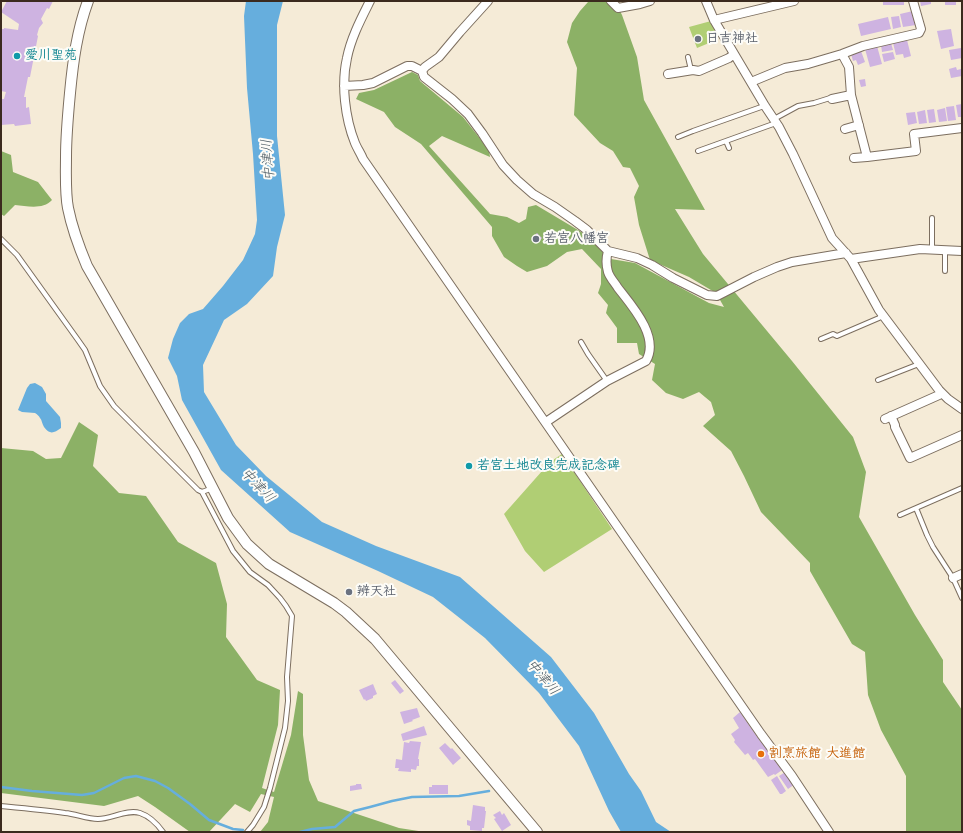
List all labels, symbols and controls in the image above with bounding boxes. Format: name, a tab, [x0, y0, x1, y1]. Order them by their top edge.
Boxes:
place label: 日吉神社	[706, 31, 758, 47]
marker: 日吉神社	[693, 34, 703, 44]
place label: 愛川聖苑	[25, 48, 77, 64]
marker: 愛川聖苑	[12, 51, 22, 61]
water label: 中津川	[259, 138, 279, 182]
place label: 若宮八幡宮	[544, 231, 609, 247]
marker: 若宮八幡宮	[531, 234, 541, 244]
place label: 若宮土地改良完成記念碑	[477, 458, 620, 474]
marker: 若宮土地改良完成記念碑	[464, 461, 474, 471]
water label: 中津川	[237, 465, 277, 507]
place label: 辨天社	[357, 584, 396, 600]
marker: 辨天社	[344, 587, 354, 597]
water label: 中津川	[522, 657, 562, 699]
place label: 割烹旅館 大進館	[769, 746, 865, 762]
marker: 割烹旅館 大進館	[756, 749, 766, 759]

